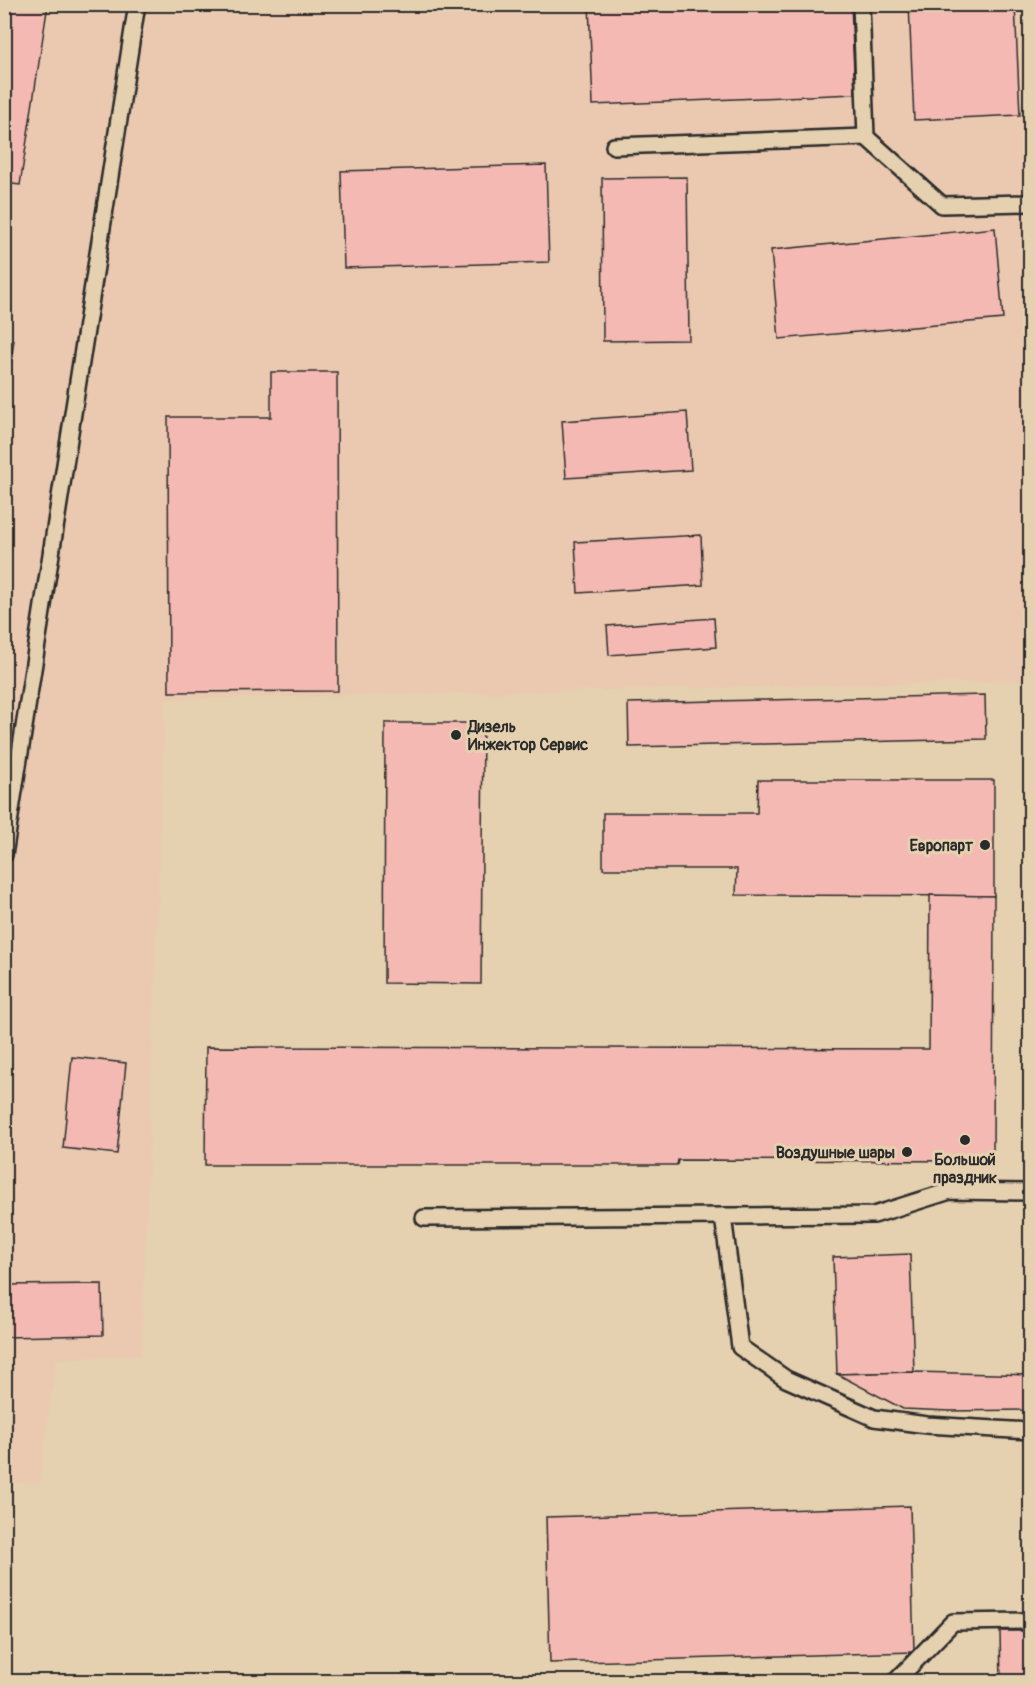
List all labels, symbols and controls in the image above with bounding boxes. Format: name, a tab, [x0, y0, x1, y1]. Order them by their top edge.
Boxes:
place label: Дизель Инжектор Сервис	[467, 717, 588, 755]
marker: Дизель Инжектор Сервис	[449, 728, 463, 742]
place label: Европарт	[910, 836, 974, 856]
marker: Европарт	[978, 838, 992, 852]
marker: Большой праздник	[958, 1133, 972, 1147]
place label: Воздушные шары	[776, 1143, 895, 1163]
marker: Воздушные шары	[900, 1145, 914, 1159]
place label: Большой праздник	[933, 1150, 997, 1188]

